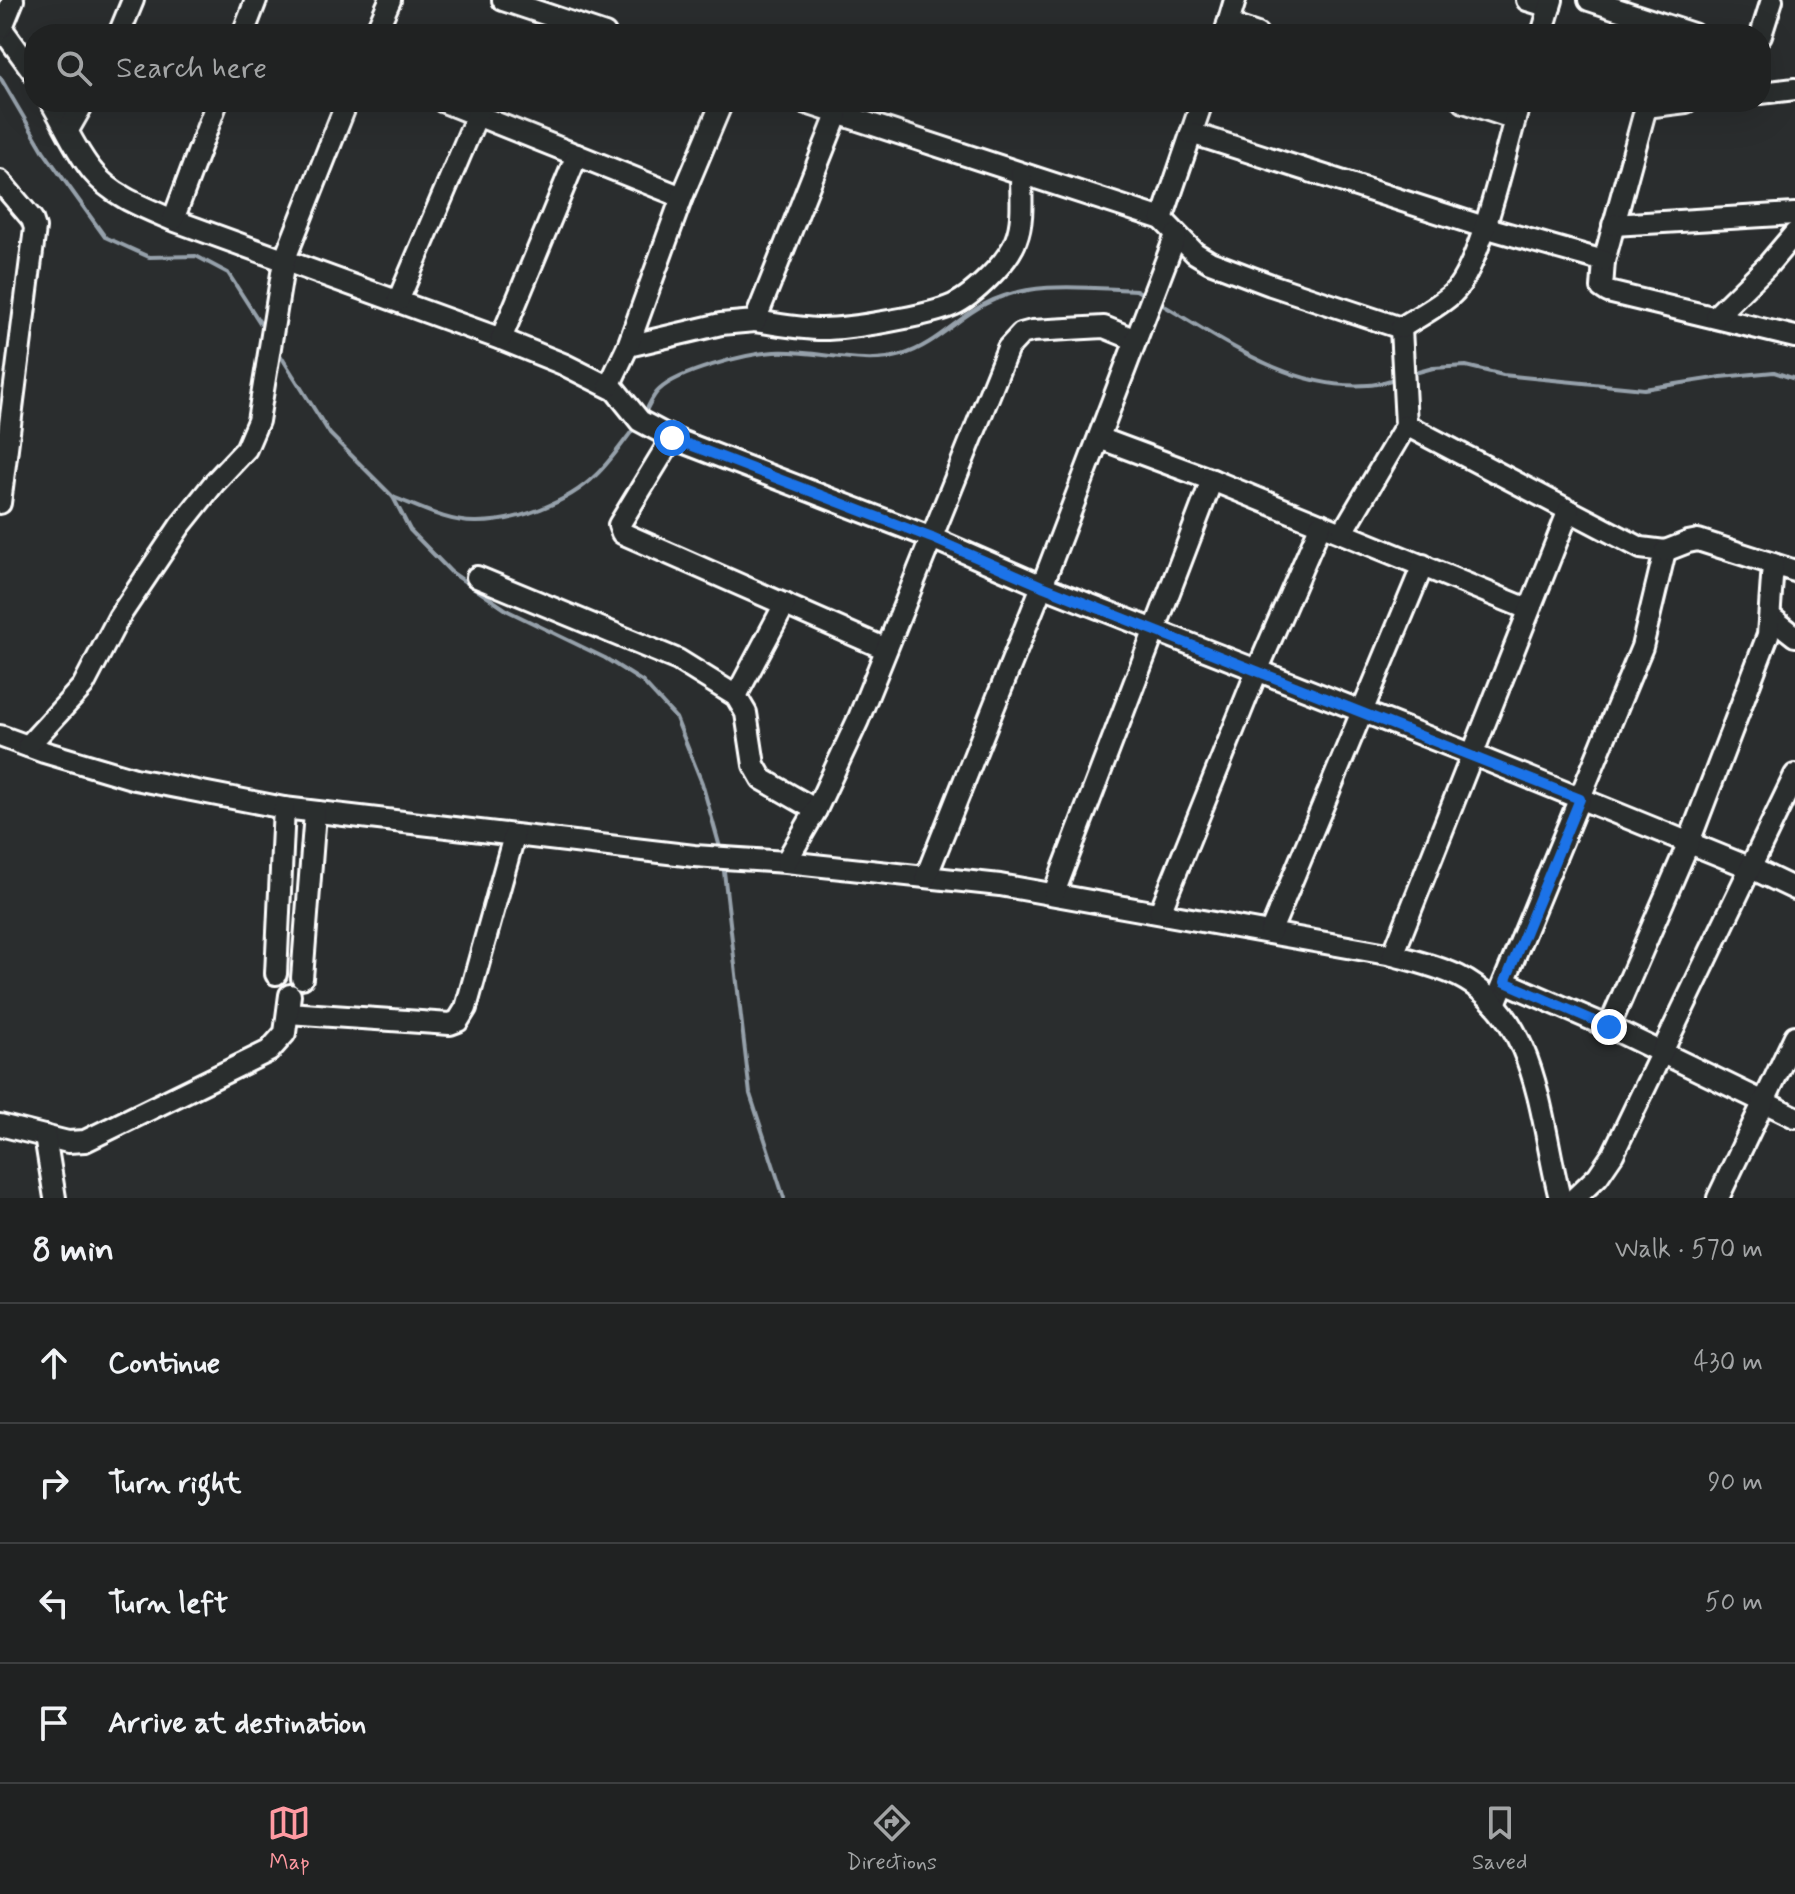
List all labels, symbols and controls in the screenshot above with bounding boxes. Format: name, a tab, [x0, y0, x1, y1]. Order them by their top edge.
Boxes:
search box	[24, 24, 1771, 112]
icon: search	[52, 46, 96, 90]
text: Search here	[116, 49, 267, 88]
route start	[654, 420, 690, 456]
route end	[1591, 1009, 1627, 1045]
text: 8 min	[32, 1228, 114, 1273]
text: Walk · 570 m	[1615, 1233, 1763, 1267]
icon: ahead	[32, 1341, 76, 1385]
text: Continue	[108, 1344, 220, 1383]
text: 430 m	[1694, 1346, 1763, 1380]
icon: right	[32, 1461, 76, 1505]
text: Turn right	[108, 1464, 241, 1503]
text: 90 m	[1708, 1466, 1763, 1500]
icon: left	[32, 1581, 76, 1625]
text: Turn left	[108, 1584, 228, 1623]
text: 50 m	[1705, 1586, 1763, 1620]
icon: arrive	[32, 1701, 76, 1745]
text: Arrive at destination	[108, 1704, 366, 1743]
tab: Map	[267, 1801, 311, 1877]
tab: Directions	[846, 1801, 937, 1877]
tab: Saved	[1472, 1801, 1527, 1877]

